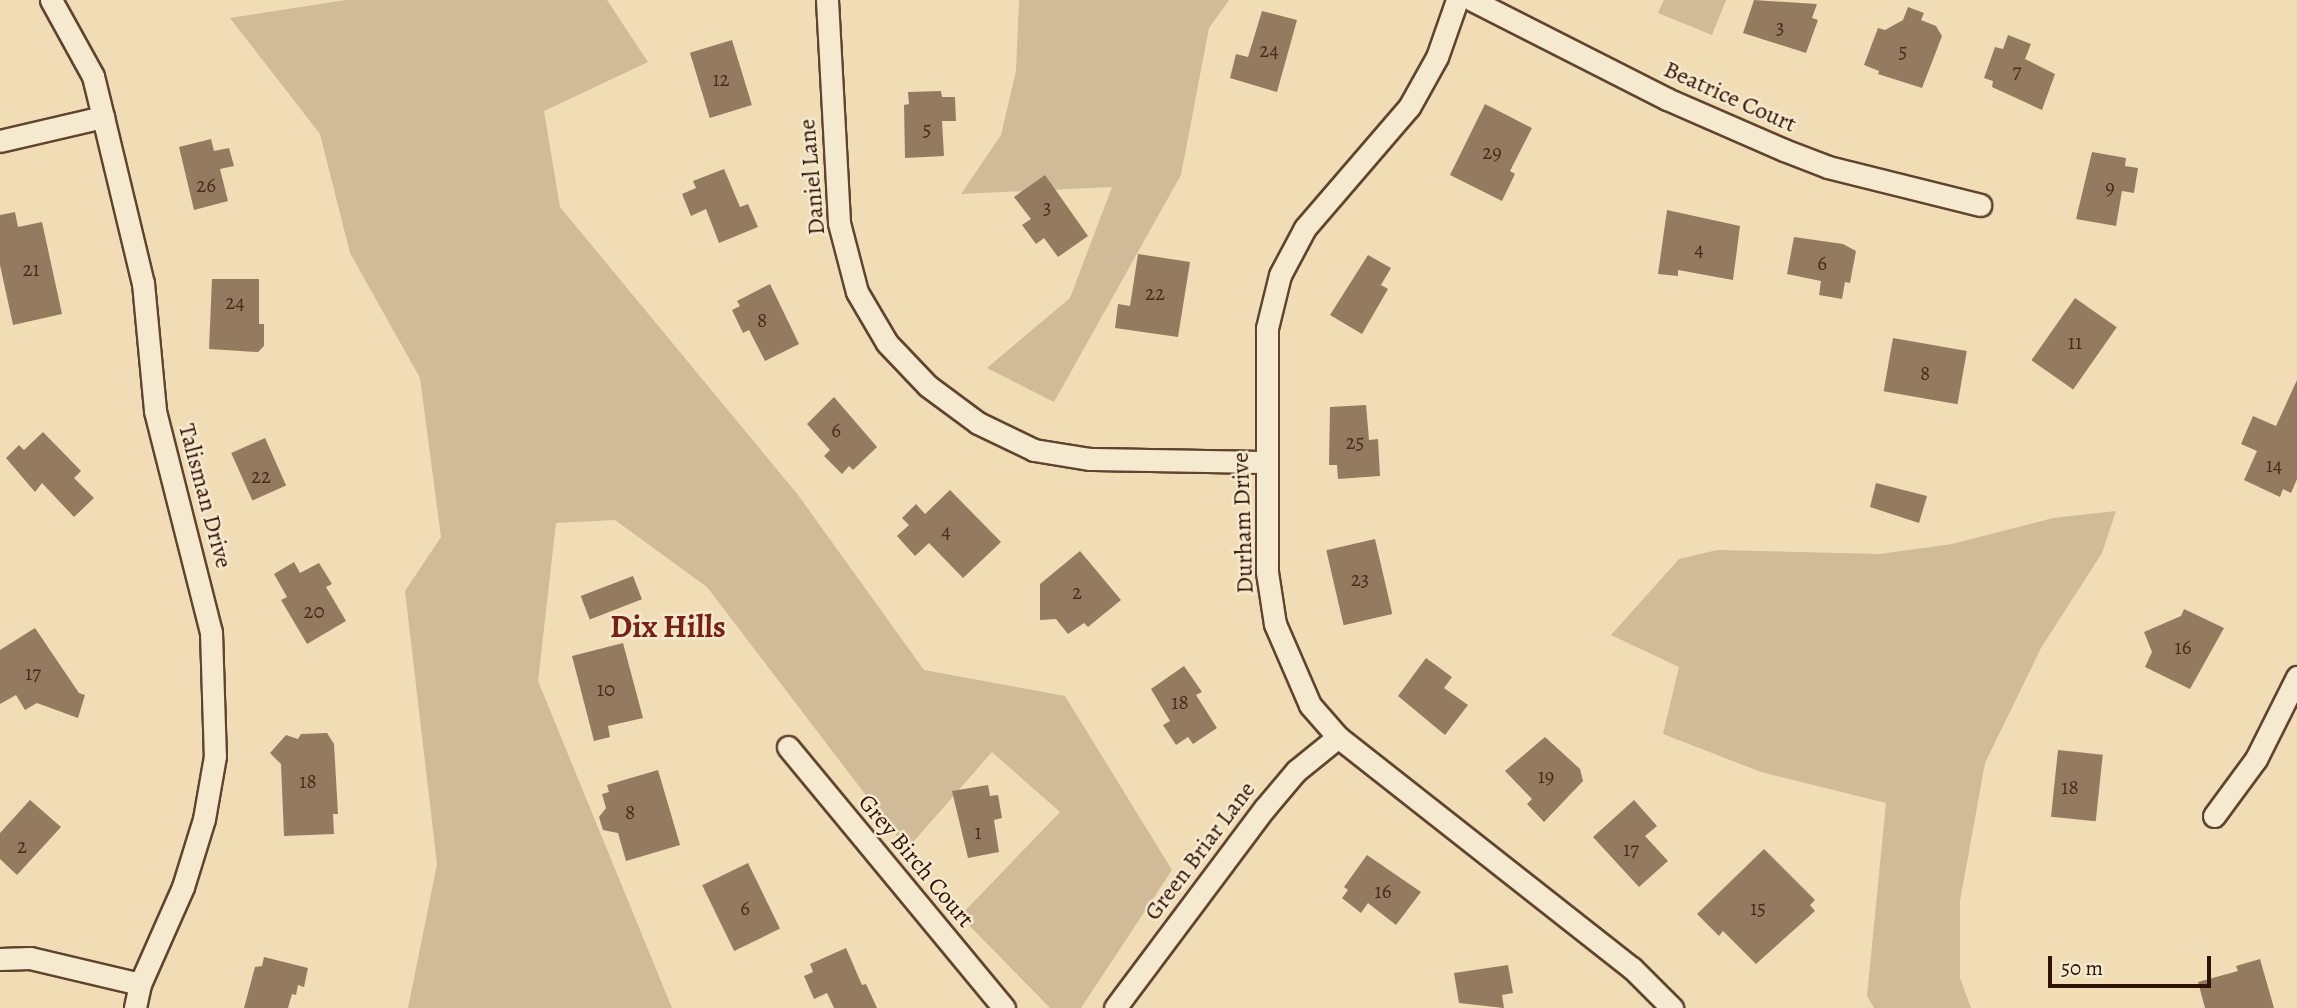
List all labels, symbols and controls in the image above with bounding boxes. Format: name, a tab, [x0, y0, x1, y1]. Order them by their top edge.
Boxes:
house number: 3	[1776, 14, 1784, 40]
house number: 24	[1259, 37, 1279, 63]
house number: 5	[1898, 38, 1908, 64]
street label: Beatrice Court	[1659, 55, 1801, 139]
house number: 7	[2013, 58, 2021, 84]
house number: 12	[712, 66, 730, 92]
house number: 5	[922, 116, 932, 142]
street label: Daniel Lane	[793, 118, 831, 236]
house number: 29	[1482, 139, 1502, 165]
house number: 26	[196, 172, 216, 198]
house number: 9	[2105, 174, 2115, 200]
house number: 3	[1043, 194, 1051, 220]
house number: 4	[1694, 236, 1704, 262]
house number: 6	[1817, 250, 1827, 276]
house number: 21	[22, 256, 40, 282]
house number: 22	[1145, 280, 1165, 306]
house number: 24	[225, 289, 245, 315]
house number: 8	[757, 307, 767, 333]
house number: 11	[2068, 329, 2082, 355]
house number: 8	[1920, 360, 1930, 386]
house number: 6	[831, 417, 841, 443]
street label: Talisman Drive	[172, 421, 238, 571]
house number: 25	[1345, 429, 1365, 455]
street label: Durham Drive	[1226, 452, 1260, 594]
house number: 14	[2266, 452, 2282, 478]
house number: 22	[251, 463, 271, 489]
house number: 4	[941, 518, 951, 544]
house number: 23	[1351, 566, 1369, 592]
house number: 2	[1072, 579, 1082, 605]
house number: 20	[303, 598, 325, 624]
district label: Dix Hills	[610, 607, 726, 645]
house number: 16	[2175, 634, 2191, 660]
house number: 17	[25, 660, 41, 686]
house number: 10	[597, 676, 615, 702]
house number: 18	[1171, 689, 1189, 715]
house number: 19	[1538, 763, 1554, 789]
house number: 18	[299, 768, 317, 794]
house number: 18	[2061, 774, 2079, 800]
street label: Green Briar Lane	[1138, 776, 1262, 926]
street label: Grey Birch Court	[852, 789, 980, 933]
house number: 8	[625, 799, 635, 825]
house number: 1	[974, 819, 982, 845]
house number: 2	[17, 833, 27, 859]
house number: 17	[1623, 836, 1639, 862]
house number: 16	[1375, 878, 1391, 904]
house number: 6	[740, 895, 750, 921]
house number: 15	[1750, 895, 1766, 921]
scale bar	[2052, 942, 2215, 986]
text: 50 m	[2061, 954, 2103, 982]

